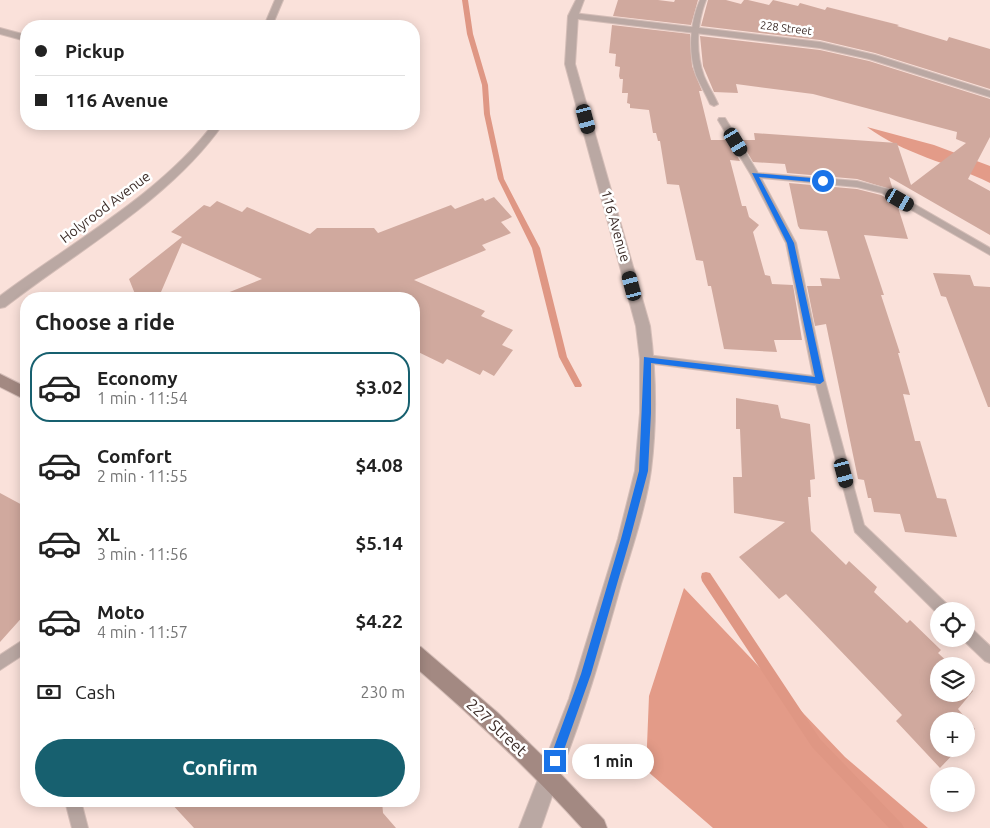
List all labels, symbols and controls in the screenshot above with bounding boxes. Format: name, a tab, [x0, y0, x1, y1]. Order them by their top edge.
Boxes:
street label: 228 Street	[760, 19, 813, 37]
text: Pickup	[65, 40, 125, 62]
text: 116 Avenue	[65, 89, 169, 111]
car	[574, 103, 597, 135]
car	[721, 125, 750, 159]
street label: Holyrood Avenue	[57, 168, 153, 246]
route start	[812, 170, 834, 192]
car	[883, 186, 916, 214]
street label: 116 Avenue	[598, 188, 634, 264]
car	[620, 270, 643, 302]
text: Choose a ride	[35, 309, 175, 334]
icon: car	[37, 365, 82, 410]
text: Economy	[97, 367, 178, 389]
text: $3.02	[355, 376, 403, 398]
text: 1 min · 11:54	[97, 389, 188, 407]
icon: car	[37, 443, 82, 488]
text: Comfort	[97, 445, 172, 467]
text: $4.08	[355, 454, 403, 476]
car	[832, 457, 855, 489]
text: 2 min · 11:55	[97, 467, 188, 485]
icon: car	[37, 521, 82, 566]
text: XL	[97, 523, 120, 545]
text: $5.14	[355, 532, 403, 554]
text: 3 min · 11:56	[97, 545, 188, 563]
icon: car	[37, 599, 82, 644]
text: Moto	[97, 601, 145, 623]
map controls	[930, 602, 975, 812]
button: locate	[930, 602, 975, 647]
text: $4.22	[355, 610, 403, 632]
text: 4 min · 11:57	[97, 623, 188, 641]
button: layers	[930, 657, 975, 702]
icon: cash	[35, 678, 63, 706]
text: Cash	[75, 681, 116, 703]
text: 230 m	[360, 683, 405, 701]
street label: 227 Street	[463, 695, 531, 760]
button: +	[930, 712, 975, 757]
button: Confirm	[35, 739, 405, 797]
callout: 1 min	[572, 744, 655, 778]
route end	[544, 750, 566, 772]
text: 1 min	[593, 752, 633, 770]
button: −	[930, 767, 975, 812]

